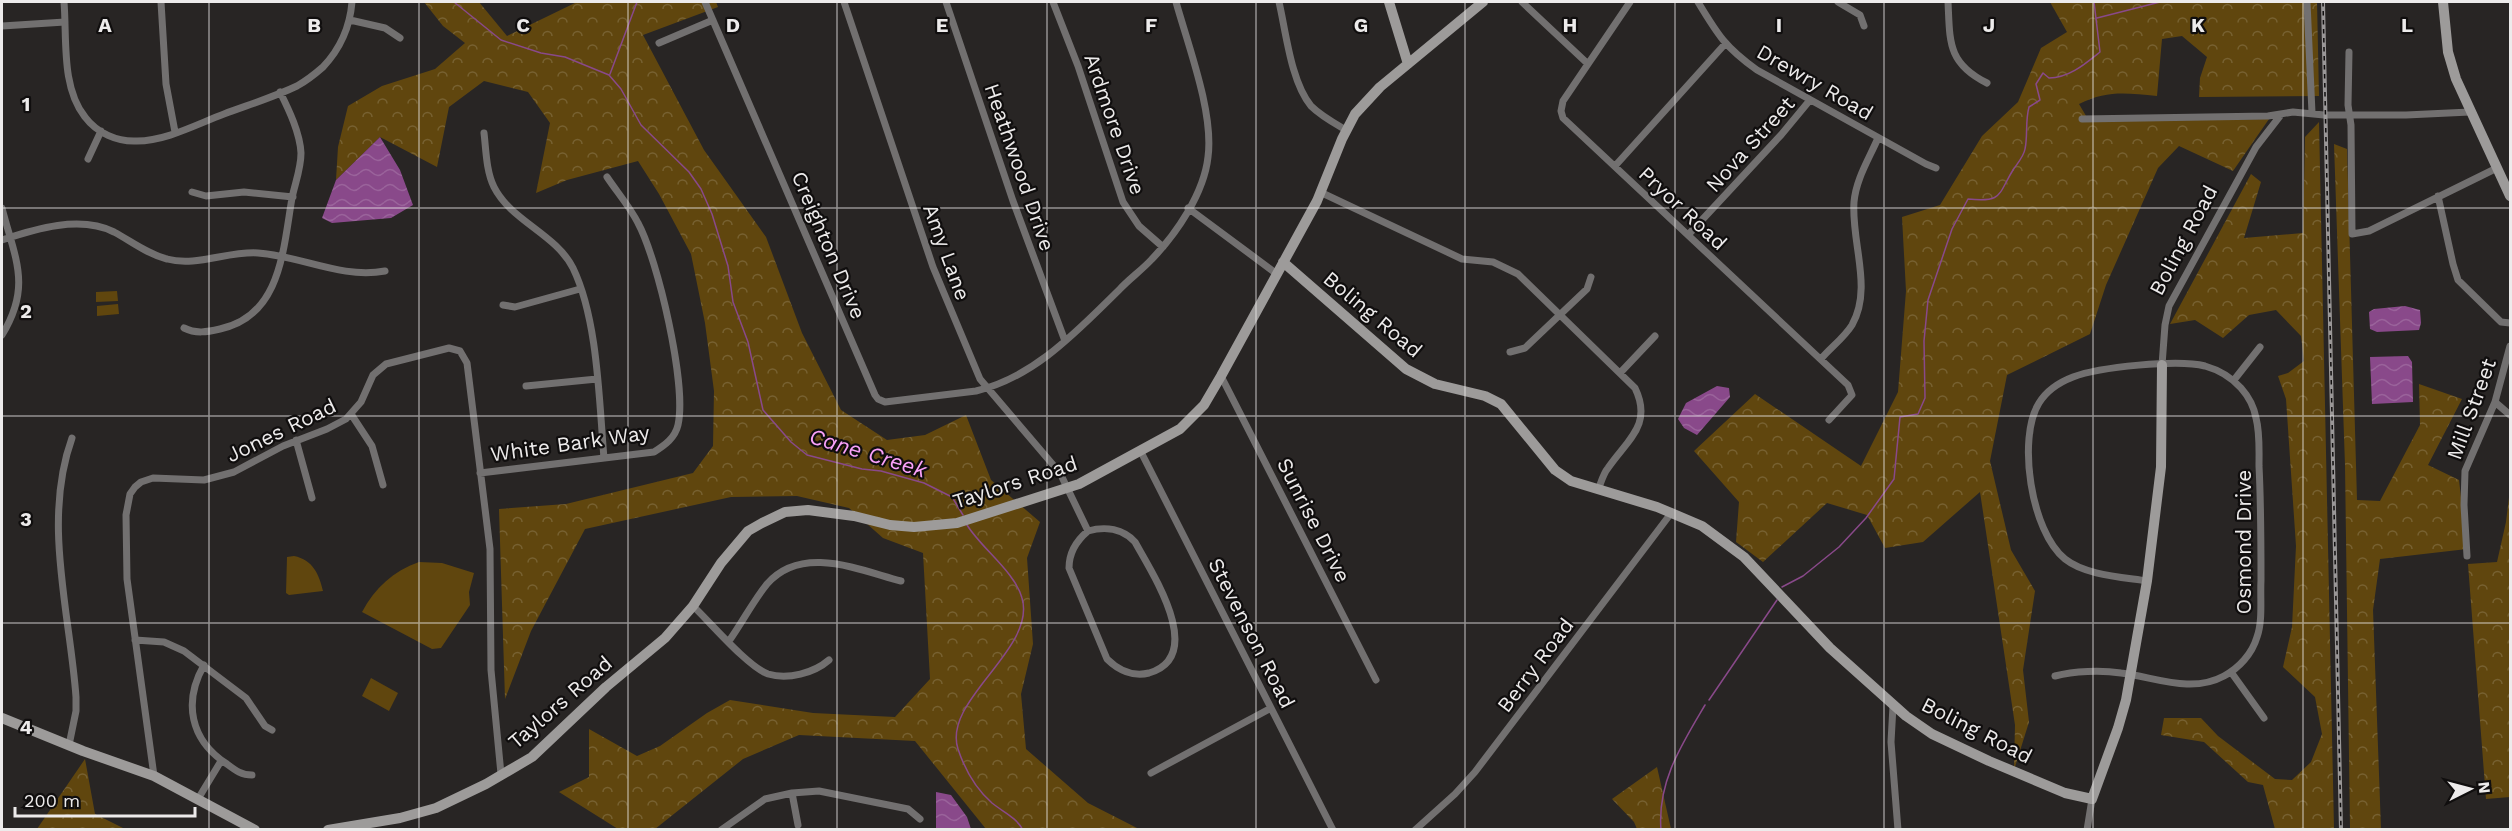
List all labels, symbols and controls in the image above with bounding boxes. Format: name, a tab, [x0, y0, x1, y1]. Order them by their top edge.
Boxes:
text: A	[98, 13, 112, 37]
text: B	[307, 13, 321, 37]
text: C	[516, 13, 530, 37]
text: D	[726, 13, 740, 37]
text: E	[936, 13, 948, 37]
text: F	[1145, 13, 1157, 37]
text: G	[1354, 13, 1368, 37]
text: H	[1563, 13, 1577, 37]
text: I	[1776, 13, 1782, 37]
text: J	[1983, 13, 1995, 37]
text: K	[2191, 13, 2205, 37]
text: L	[2401, 13, 2413, 37]
street label: Drewry Road	[1752, 39, 1878, 125]
street label: Ardmore Drive	[1079, 50, 1151, 198]
street label: Heathwood Drive	[980, 80, 1060, 254]
street label: Nova Street	[1700, 91, 1800, 197]
text: 1	[22, 92, 30, 116]
street label: Pryor Road	[1634, 161, 1732, 255]
street label: Creighton Drive	[787, 167, 871, 323]
street label: Boling Road	[2144, 181, 2222, 299]
street label: Amy Lane	[918, 200, 976, 304]
street label: Boling Road	[1319, 266, 1427, 362]
text: 2	[20, 299, 32, 323]
street label: Mill Street	[2441, 355, 2501, 463]
street label: Jones Road	[222, 393, 340, 467]
street label: White Bark Way	[489, 419, 651, 467]
water label: Cane Creek	[806, 423, 931, 483]
street label: Taylors Road	[950, 450, 1080, 514]
street label: Sunrise Drive	[1272, 454, 1356, 586]
street label: Osmond Drive	[2231, 470, 2256, 614]
text: 3	[20, 507, 32, 531]
street label: Stevenson Road	[1203, 554, 1301, 712]
street label: Berry Road	[1491, 613, 1579, 717]
street label: Taylors Road	[503, 650, 617, 754]
street label: Boling Road	[1917, 691, 2037, 769]
text: 4	[20, 715, 33, 739]
north arrow	[2440, 759, 2500, 819]
scale bar	[15, 780, 195, 818]
text: N	[2474, 781, 2494, 794]
text: 200 m	[24, 790, 80, 811]

